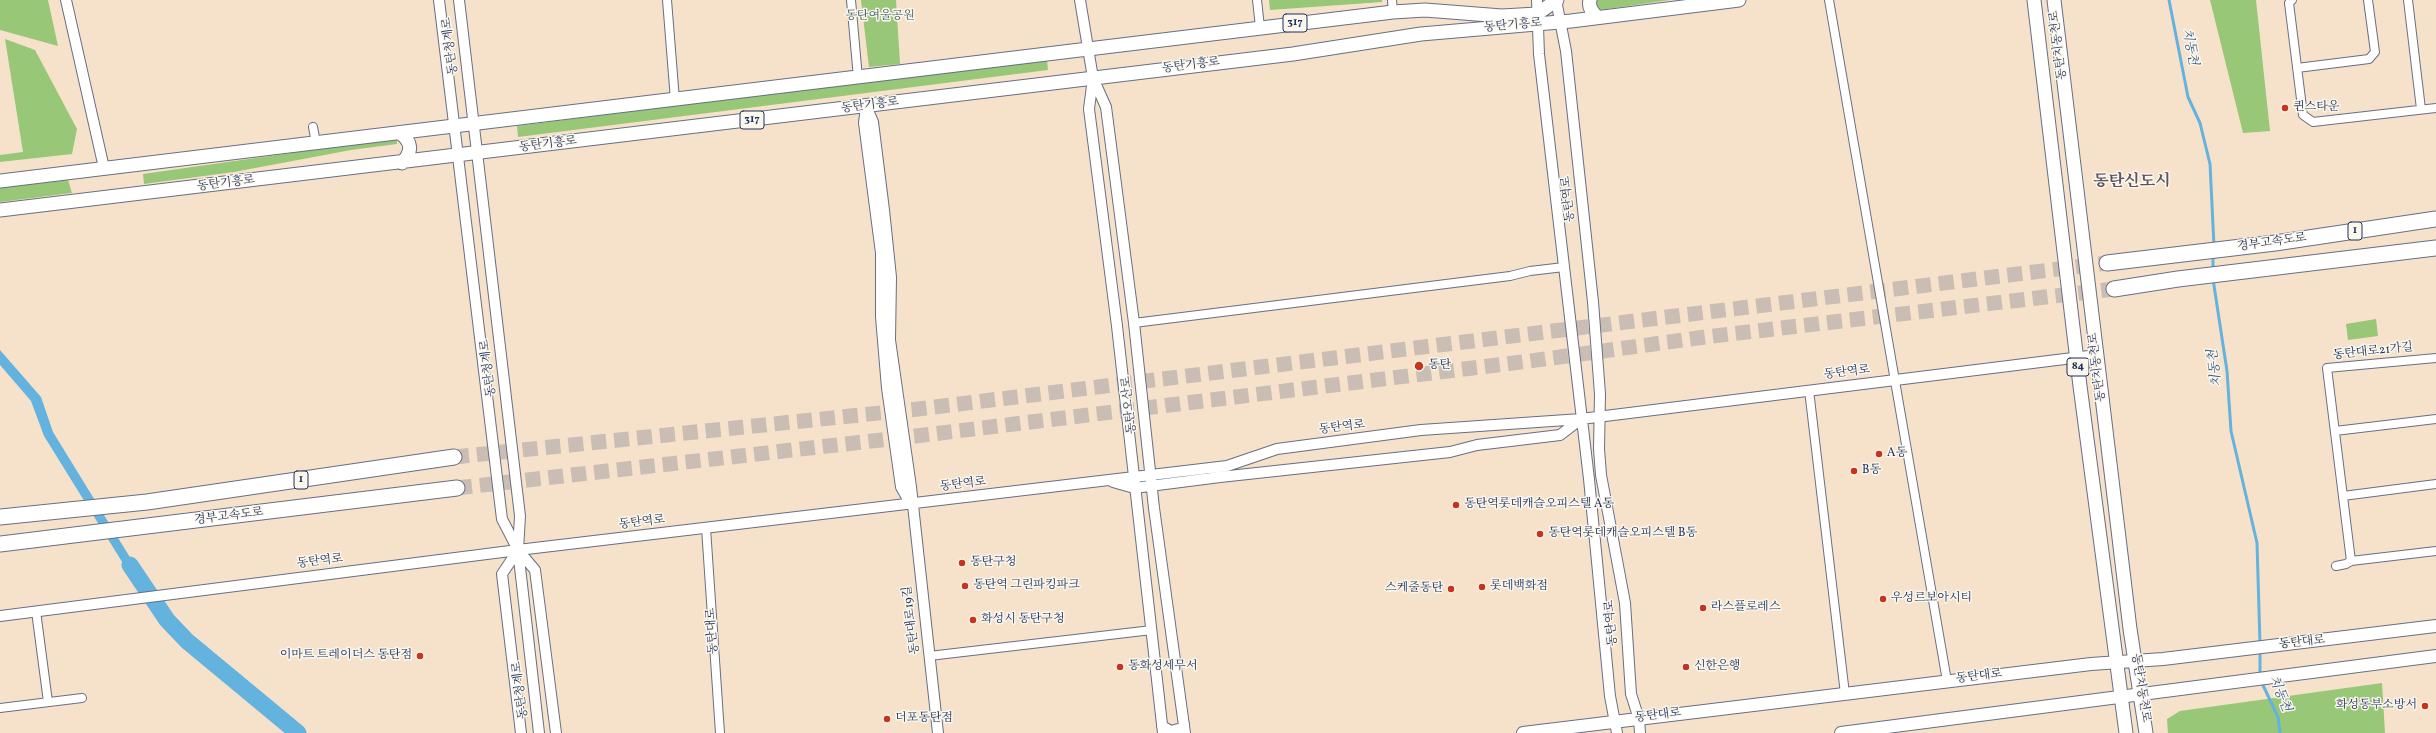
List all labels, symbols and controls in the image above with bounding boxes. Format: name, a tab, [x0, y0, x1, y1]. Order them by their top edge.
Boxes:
park label: 동탄여울공원	[845, 10, 915, 24]
street label: 동탄치동천로	[2048, 10, 2070, 80]
road number: 317	[1283, 14, 1307, 32]
street label: 동탄청계로	[440, 16, 462, 76]
street label: 동탄기흥로	[1484, 16, 1542, 36]
water label: 치동천	[2178, 27, 2200, 67]
street label: 동탄기흥로	[1161, 55, 1221, 77]
street label: 동탄기흥로	[840, 95, 900, 117]
place label: 퀸스타운	[2293, 101, 2339, 115]
marker: 퀸스타운	[2280, 103, 2290, 113]
road number: 317	[740, 111, 764, 129]
street label: 동탄기흥로	[518, 134, 578, 156]
street label: 동탄기흥로	[196, 173, 256, 195]
district label: 동탄신도시	[2093, 173, 2171, 193]
street label: 동탄역로	[1559, 175, 1579, 223]
road number: 1	[2348, 222, 2362, 240]
street label: 경부고속도로	[2237, 231, 2307, 255]
street label: 동탄치동천로	[2087, 332, 2109, 402]
street label: 동탄청계로	[478, 338, 500, 398]
street label: 동탄대로21가길	[2332, 341, 2414, 363]
water label: 치동천	[2206, 348, 2226, 388]
road number: 84	[2067, 358, 2089, 376]
place label: 동탄	[1428, 359, 1451, 373]
marker: 동탄	[1413, 360, 1425, 372]
street label: 동탄역로	[1823, 363, 1871, 383]
street label: 동탄오산로	[1120, 375, 1140, 435]
street label: 동탄역로	[1318, 418, 1366, 438]
place label: A동	[1887, 447, 1907, 461]
marker: A동	[1874, 449, 1884, 459]
place label: B동	[1862, 464, 1881, 478]
marker: B동	[1849, 466, 1859, 476]
road number: 1	[294, 471, 308, 489]
street label: 동탄역로	[939, 475, 987, 495]
place label: 동탄역롯데캐슬오피스텔 A동	[1464, 498, 1614, 512]
marker: 동탄역롯데캐슬오피스텔 A동	[1451, 500, 1461, 510]
street label: 경부고속도로	[194, 506, 264, 528]
street label: 동탄역로	[618, 513, 666, 533]
place label: 동탄역롯데캐슬오피스텔 B동	[1548, 527, 1697, 541]
marker: 동탄역롯데캐슬오피스텔 B동	[1535, 529, 1545, 539]
street label: 동탄역로	[296, 552, 344, 572]
place label: 동탄구청	[970, 556, 1016, 570]
marker: 동탄구청	[957, 558, 967, 568]
place label: 동탄역 그린파킹파크	[973, 579, 1080, 593]
place label: 롯데백화점	[1490, 580, 1548, 594]
marker: 동탄역 그린파킹파크	[960, 581, 970, 591]
place label: 스케줄동탄	[1385, 582, 1443, 596]
marker: 롯데백화점	[1477, 582, 1487, 592]
marker: 스케줄동탄	[1446, 584, 1456, 594]
street label: 동탄대로19길	[901, 585, 923, 655]
place label: 우성르보아시티	[1891, 592, 1972, 606]
marker: 우성르보아시티	[1878, 594, 1888, 604]
street label: 동탄역로	[1603, 599, 1621, 647]
place label: 라스플로레스	[1711, 601, 1781, 615]
marker: 라스플로레스	[1698, 603, 1708, 613]
street label: 동탄대로	[704, 607, 722, 655]
place label: 화성시 동탄구청	[981, 613, 1065, 627]
marker: 화성시 동탄구청	[968, 615, 978, 625]
street label: 동탄대로	[2278, 633, 2326, 653]
place label: 이마트 트레이더스 동탄점	[280, 649, 412, 663]
marker: 이마트 트레이더스 동탄점	[415, 651, 425, 661]
street label: 동탄치동천로	[2127, 653, 2153, 723]
street label: 동탄청계로	[510, 660, 532, 720]
place label: 동화성세무서	[1128, 660, 1198, 674]
place label: 신한은행	[1694, 660, 1740, 674]
marker: 동화성세무서	[1115, 662, 1125, 672]
marker: 신한은행	[1681, 662, 1691, 672]
street label: 동탄대로	[1955, 667, 2003, 687]
water label: 치동천	[2265, 674, 2293, 714]
place label: 화성동부소방서	[2336, 699, 2417, 713]
marker: 화성동부소방서	[2420, 701, 2430, 711]
street label: 동탄대로	[1634, 706, 1682, 726]
place label: 더포동탄점	[895, 712, 953, 726]
marker: 더포동탄점	[882, 714, 892, 724]

